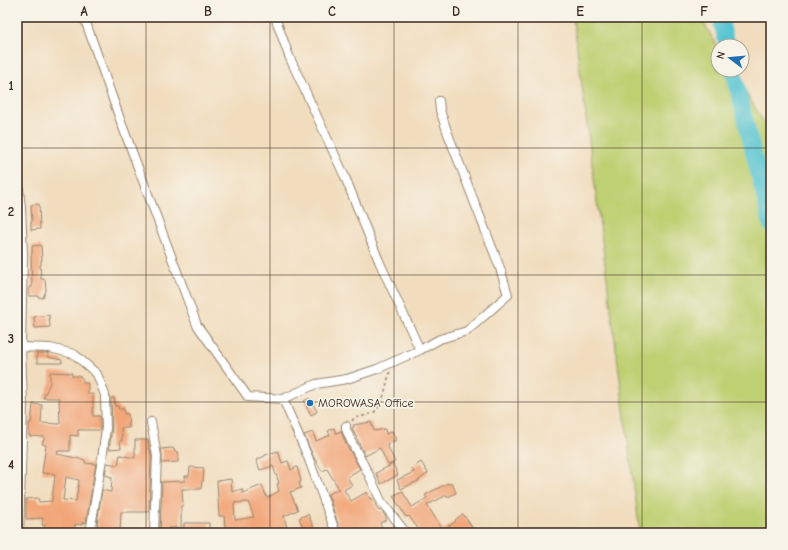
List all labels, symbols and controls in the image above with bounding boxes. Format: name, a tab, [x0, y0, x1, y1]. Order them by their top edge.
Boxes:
text: A	[80, 4, 88, 19]
text: B	[204, 4, 212, 19]
text: C	[328, 4, 336, 19]
text: D	[452, 4, 460, 19]
text: E	[576, 4, 584, 19]
text: F	[700, 4, 708, 19]
north arrow	[710, 38, 750, 78]
text: N	[714, 50, 728, 61]
text: 1	[8, 78, 14, 93]
text: 2	[8, 204, 14, 219]
text: 3	[8, 331, 14, 346]
place label: MOROWASA Office	[318, 396, 414, 410]
marker: MOROWASA Office	[305, 398, 315, 408]
text: 4	[8, 457, 14, 472]

